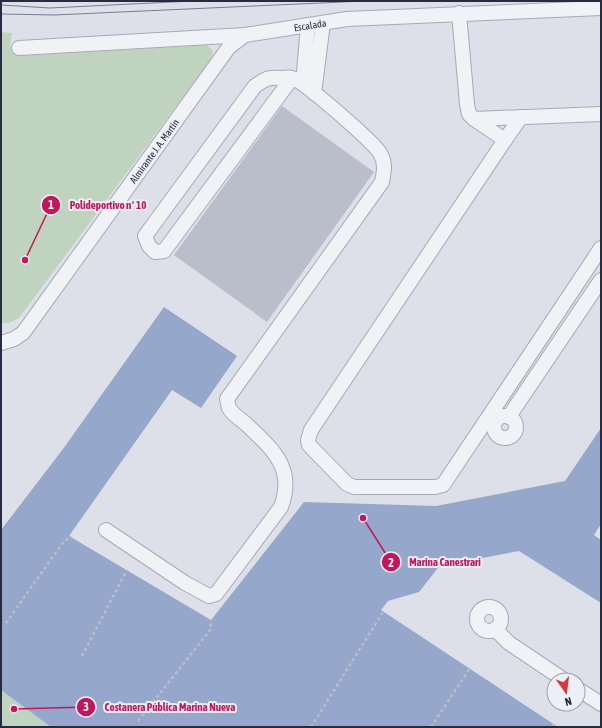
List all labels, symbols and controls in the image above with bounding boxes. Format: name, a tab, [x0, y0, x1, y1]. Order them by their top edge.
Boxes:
street label: Escalada	[293, 17, 327, 33]
street label: Almirante J. A. Martín	[127, 117, 181, 185]
callout: Polideportivo n° 10	[41, 193, 154, 216]
text: 1	[48, 198, 54, 212]
text: Polideportivo n° 10	[70, 199, 146, 211]
callout: Marina Canestrari	[381, 551, 489, 574]
text: 2	[388, 556, 394, 570]
text: Marina Canestrari	[409, 556, 481, 568]
north arrow	[546, 672, 586, 712]
callout: Costanera Pública Marina Nueva	[76, 695, 243, 718]
text: N	[564, 695, 573, 708]
text: 3	[83, 700, 89, 714]
text: Costanera Pública Marina Nueva	[105, 701, 235, 713]

